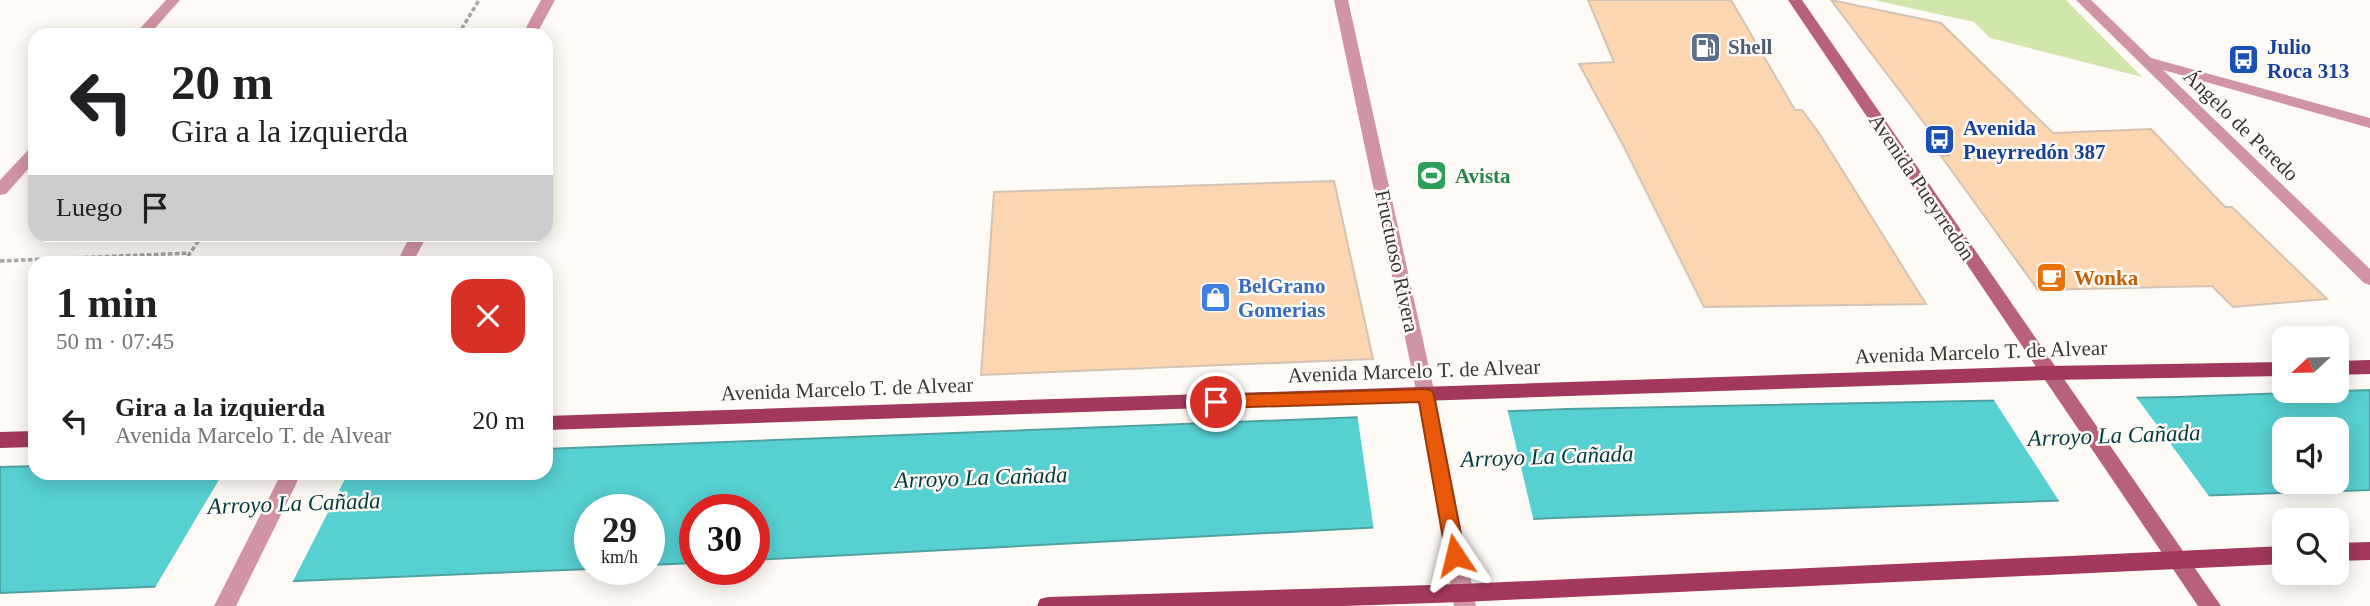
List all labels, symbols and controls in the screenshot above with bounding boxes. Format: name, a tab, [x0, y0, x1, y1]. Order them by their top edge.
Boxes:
fuel station icon: Shell	[1688, 30, 1722, 64]
place label: Shell	[1728, 35, 1773, 59]
place label: Julio Roca 313	[2267, 35, 2349, 83]
bus stop icon: Julio Roca 313	[2227, 42, 2261, 76]
text: 20 m	[171, 55, 273, 110]
icon: left	[56, 56, 147, 147]
street label: Ángelo de Peredo	[2179, 64, 2303, 186]
street label: Avenida Pueyrredón	[1864, 109, 1980, 265]
text: Gira a la izquierda	[171, 113, 408, 149]
place label: Avenida Pueyrredón 387	[1963, 116, 2106, 164]
bus stop icon: Avenida Pueyrredón 387	[1923, 123, 1957, 157]
sports icon: Avista	[1415, 159, 1449, 193]
place label: Avista	[1455, 164, 1511, 188]
street label: Fructuoso Rivera	[1370, 187, 1424, 335]
icon: arrive	[136, 189, 174, 227]
text: Luego	[56, 193, 122, 222]
cafe icon: Wonka	[2034, 261, 2068, 295]
place label: Wonka	[2074, 266, 2139, 290]
place label: BelGrano Gomerias	[1238, 274, 1326, 322]
button: close	[451, 279, 525, 353]
text: 1 min	[56, 280, 158, 326]
shop icon: BelGrano Gomerias	[1198, 281, 1232, 315]
north arrow	[2272, 326, 2348, 402]
map controls	[2272, 326, 2349, 585]
text: 50 m · 07:45	[56, 329, 174, 354]
street label: Avenida Marcelo T. de Alvear	[1854, 336, 2108, 368]
street label: Avenida Marcelo T. de Alvear	[1287, 355, 1541, 387]
pin	[1186, 372, 1246, 432]
street label: Avenida Marcelo T. de Alvear	[720, 373, 974, 405]
icon: arrive	[1197, 383, 1235, 421]
text: Gira a la izquierda	[115, 393, 325, 422]
icon: left	[56, 402, 94, 440]
text: 20 m	[472, 406, 525, 435]
button: sound	[2272, 417, 2349, 494]
water label: Arroyo La Cañada	[2025, 420, 2201, 451]
text: Avenida Marcelo T. de Alvear	[115, 423, 392, 448]
water label: Arroyo La Cañada	[1458, 441, 1634, 472]
water label: Arroyo La Cañada	[892, 462, 1068, 493]
water label: Arroyo La Cañada	[205, 488, 381, 519]
speed limit sign: 30	[679, 494, 770, 585]
button: search	[2272, 508, 2349, 585]
text: 29	[602, 511, 637, 550]
position arrow	[1418, 518, 1492, 592]
text: km/h	[601, 547, 638, 567]

